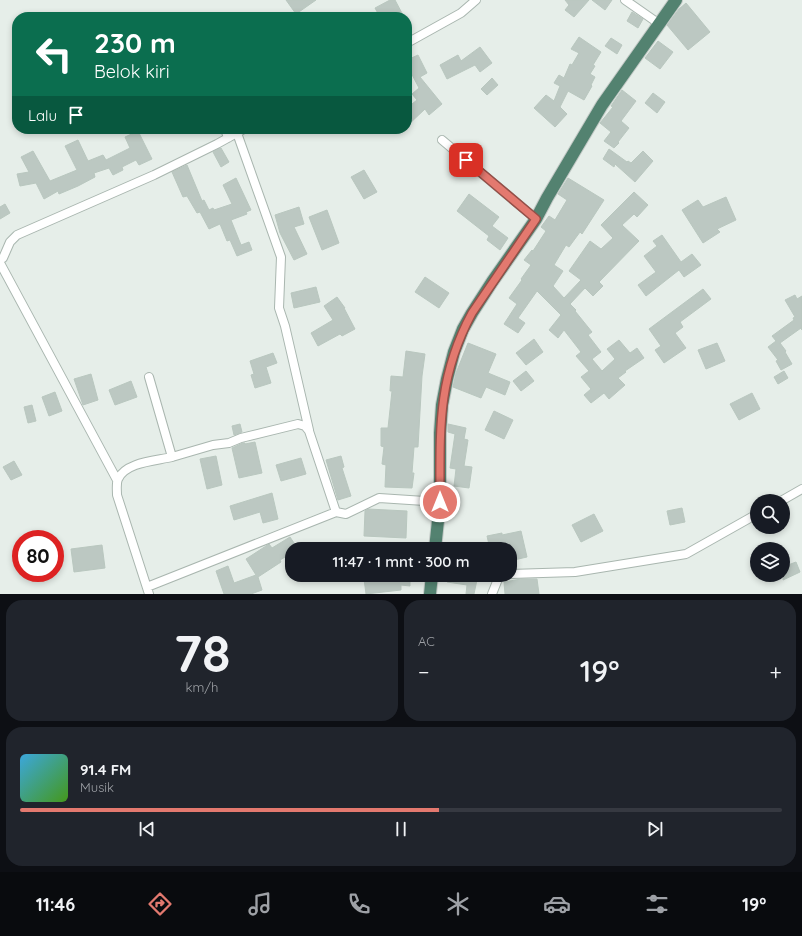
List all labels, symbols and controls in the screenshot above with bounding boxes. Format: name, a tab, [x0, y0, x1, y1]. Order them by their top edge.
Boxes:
text: 230 m	[94, 25, 176, 60]
icon: left	[28, 28, 80, 80]
text: Belok kiri	[94, 60, 170, 83]
icon: arrive	[65, 104, 87, 126]
text: Lalu	[28, 106, 57, 125]
pin	[449, 143, 483, 177]
icon: arrive	[455, 149, 477, 171]
position arrow	[419, 481, 461, 523]
map controls	[750, 494, 790, 582]
button: search	[750, 494, 790, 534]
speed limit sign: 80	[12, 530, 64, 582]
button: layers	[750, 542, 790, 582]
text: 11:47 · 1 mnt · 300 m	[333, 552, 469, 571]
text: 78	[173, 620, 231, 685]
text: AC	[418, 633, 435, 649]
text: 19°	[580, 652, 619, 690]
text: −	[418, 658, 429, 686]
text: +	[770, 658, 782, 686]
text: km/h	[186, 679, 218, 695]
text: 91.4 FM	[80, 760, 131, 779]
text: Musik	[80, 779, 114, 795]
icon: previous	[136, 818, 158, 840]
icon: pause	[390, 818, 412, 840]
icon: next	[644, 818, 666, 840]
icon: directions	[146, 890, 174, 918]
icon: music	[246, 890, 274, 918]
icon: phone	[345, 890, 373, 918]
icon: climate	[444, 890, 472, 918]
icon: car	[543, 890, 571, 918]
icon: filters	[643, 890, 671, 918]
text: 11:46	[36, 893, 75, 916]
text: 19°	[742, 893, 766, 916]

